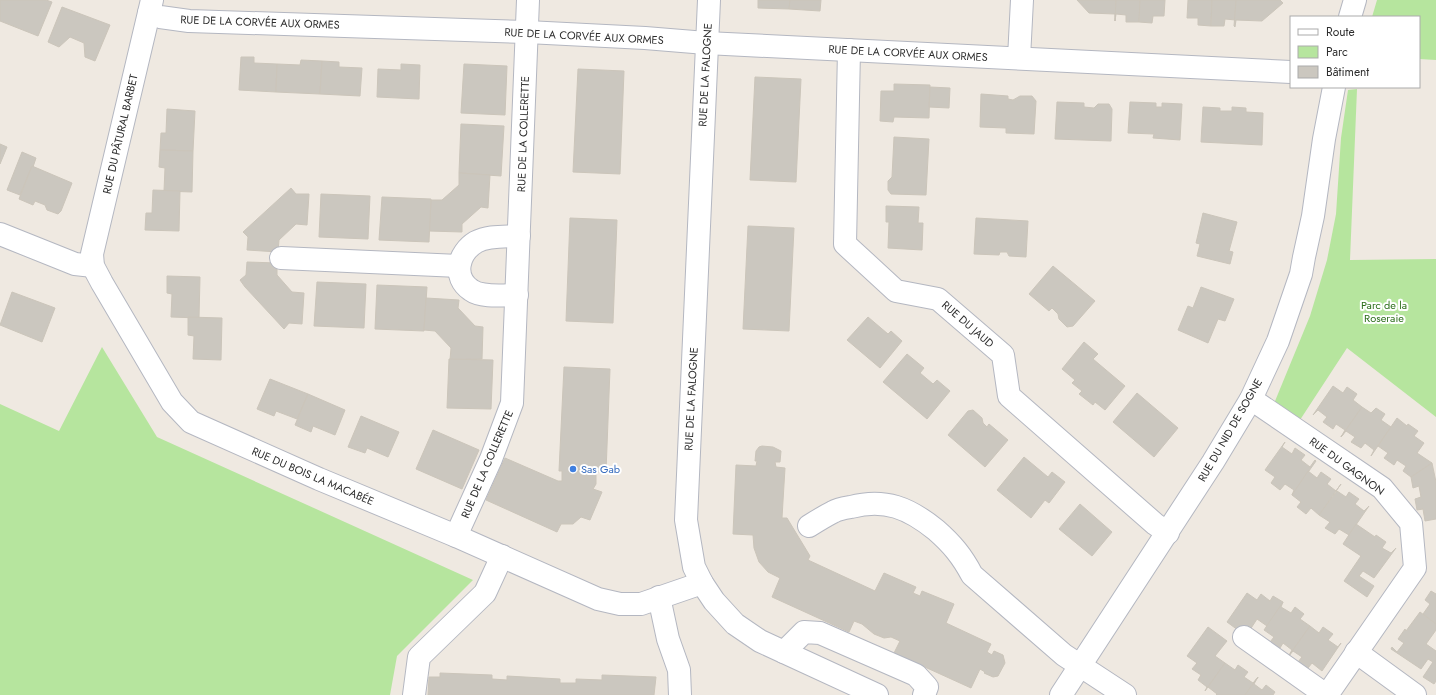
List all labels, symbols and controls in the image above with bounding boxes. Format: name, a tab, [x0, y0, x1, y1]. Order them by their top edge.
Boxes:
street label: RUE DE LA CORVÉE AUX ORMES	[180, 11, 340, 33]
legend	[1290, 16, 1420, 88]
street label: RUE DE LA FALOGNE	[694, 23, 716, 127]
text: Route	[1326, 23, 1355, 41]
street label: RUE DE LA CORVÉE AUX ORMES	[504, 24, 664, 48]
street label: RUE DE LA CORVÉE AUX ORMES	[828, 41, 988, 65]
text: Parc	[1326, 43, 1348, 61]
text: Bâtiment	[1326, 63, 1369, 81]
street label: RUE DU PÂTURAL BARBET	[98, 73, 142, 195]
street label: RUE DE LA COLLERETTE	[513, 76, 533, 192]
street label: RUE DU JAUD	[938, 297, 998, 351]
park label: Parc de la Roseraie	[1361, 297, 1407, 326]
street label: RUE DE LA FALOGNE	[680, 347, 702, 451]
street label: RUE DU NID DE SOGNE	[1194, 375, 1266, 485]
street label: RUE DE LA COLLERETTE	[457, 407, 517, 521]
street label: RUE DU GAGNON	[1306, 433, 1388, 499]
street label: RUE DU BOIS LA MACABÉE	[249, 443, 377, 509]
place label: Sas Gab	[581, 461, 620, 477]
marker: Sas Gab	[568, 464, 578, 474]

